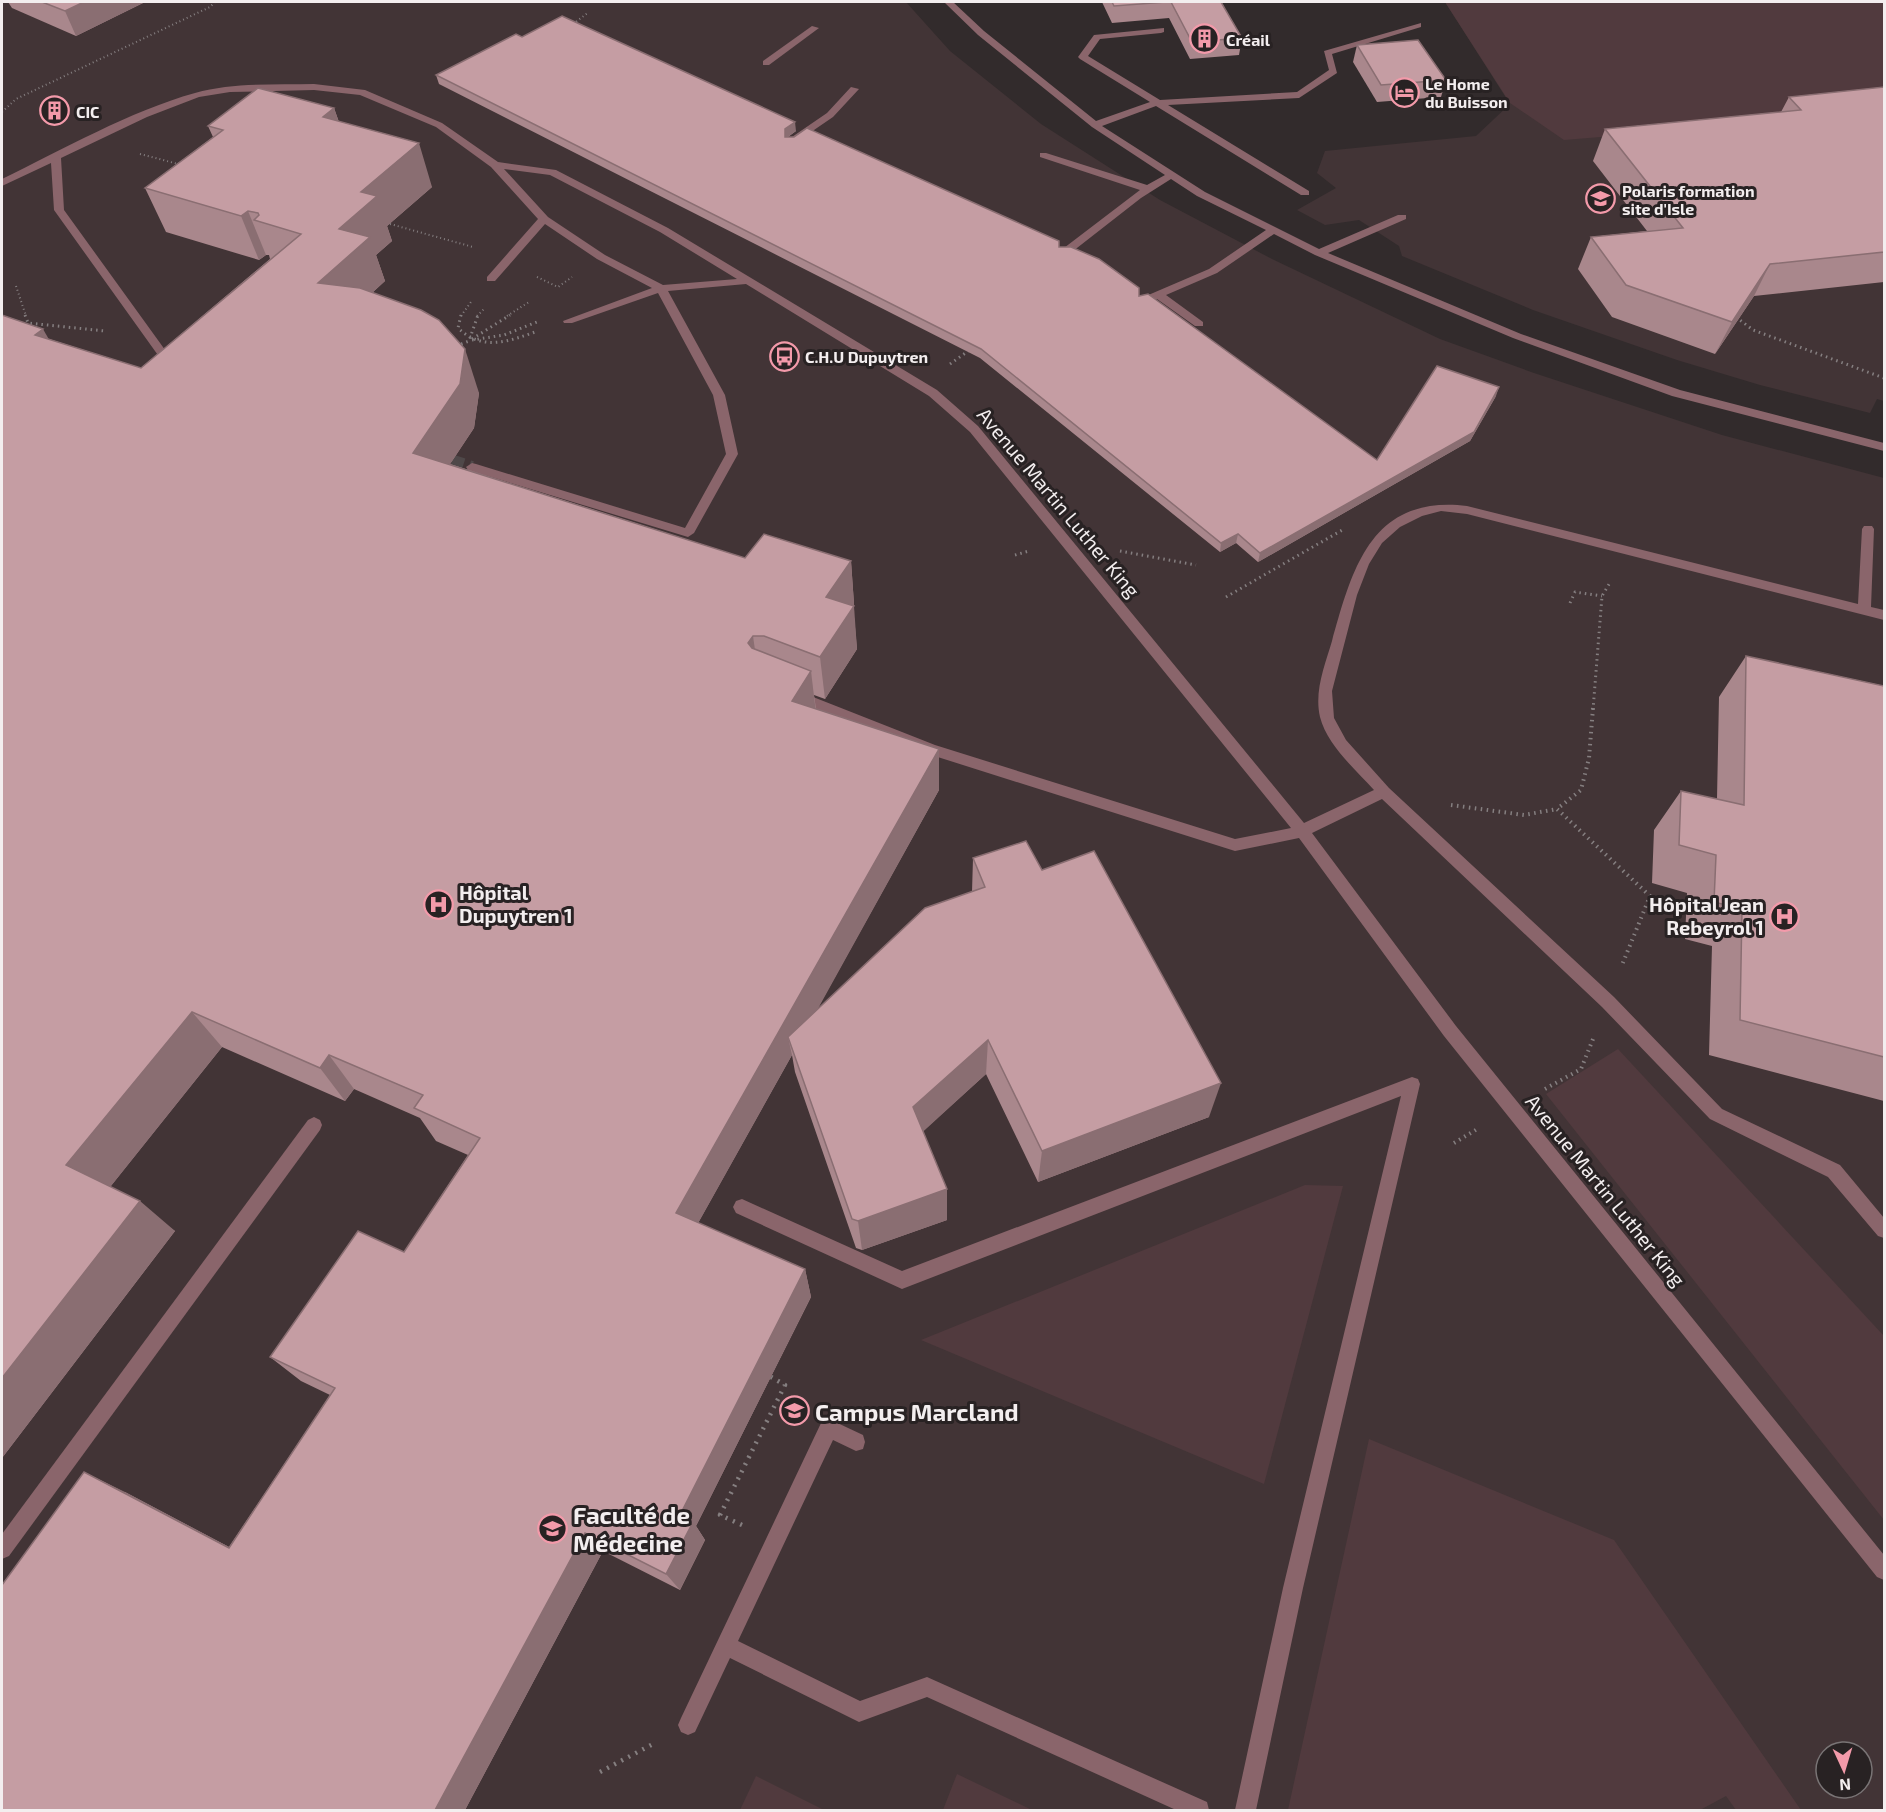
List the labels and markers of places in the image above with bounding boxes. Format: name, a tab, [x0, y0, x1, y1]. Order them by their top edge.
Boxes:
building icon: Créail	[1189, 23, 1221, 55]
place label: Créail	[1226, 30, 1271, 49]
place label: Le Home du Buisson	[1425, 74, 1508, 111]
hotel icon: Le Home du Buisson	[1388, 76, 1420, 108]
building icon: CIC	[39, 95, 71, 127]
place label: CIC	[76, 102, 100, 121]
place label: Polaris formation site d'Isle	[1622, 181, 1755, 218]
school or university icon: Polaris formation site d'Isle	[1585, 183, 1617, 215]
bus stop icon: C.H.U Dupuytren	[768, 340, 800, 372]
place label: C.H.U Dupuytren	[805, 347, 928, 367]
place label: Hôpital Dupuytren 1	[459, 880, 573, 928]
hospital icon: Hôpital Dupuytren 1	[422, 888, 454, 920]
place label: Hôpital Jean Rebeyrol 1	[1649, 892, 1764, 940]
hospital icon: Hôpital Jean Rebeyrol 1	[1769, 900, 1801, 932]
school or university icon: Campus Marcland	[778, 1395, 810, 1427]
place label: Campus Marcland	[815, 1397, 1019, 1426]
place label: Faculté de Médecine	[573, 1500, 690, 1557]
school or university icon: Faculté de Médecine	[536, 1512, 568, 1544]

